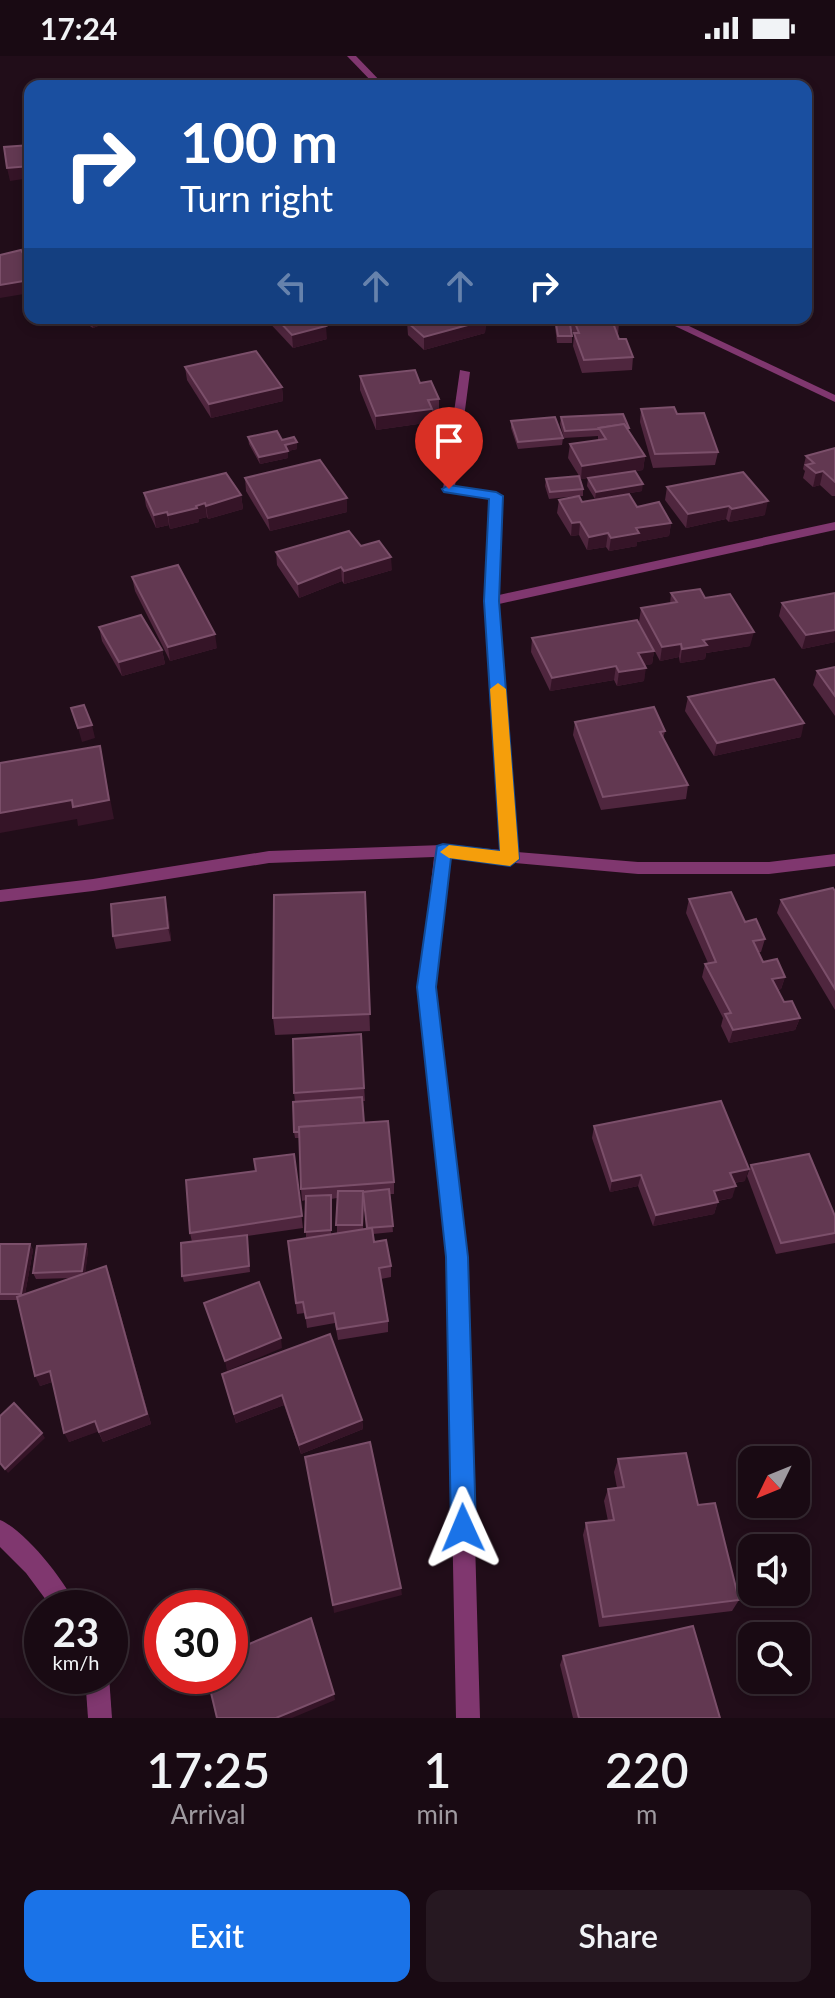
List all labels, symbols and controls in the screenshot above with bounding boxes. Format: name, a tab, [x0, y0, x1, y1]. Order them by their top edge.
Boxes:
text: 17:24	[40, 10, 117, 46]
text: 100 m	[180, 108, 338, 175]
icon: right	[48, 112, 152, 216]
text: Turn right	[180, 176, 333, 220]
icon: left	[270, 264, 314, 308]
icon: ahead	[354, 264, 398, 308]
icon: ahead	[438, 264, 482, 308]
icon: right	[522, 264, 566, 308]
pin	[415, 407, 483, 489]
icon: arrive	[427, 419, 471, 463]
north arrow	[738, 1446, 810, 1518]
map controls	[738, 1446, 810, 1694]
position arrow	[421, 1486, 505, 1570]
button: sound	[738, 1534, 810, 1606]
speed limit sign: 30	[144, 1590, 248, 1694]
text: 23	[53, 1608, 99, 1656]
button: search	[738, 1622, 810, 1694]
text: km/h	[53, 1650, 99, 1674]
text: 17:25	[146, 1741, 270, 1798]
text: 1	[424, 1741, 451, 1798]
text: 220	[605, 1741, 689, 1798]
text: Arrival	[171, 1798, 246, 1830]
text: min	[416, 1798, 459, 1830]
text: m	[636, 1798, 657, 1830]
button: Exit	[24, 1890, 410, 1982]
button: Share	[426, 1890, 811, 1982]

